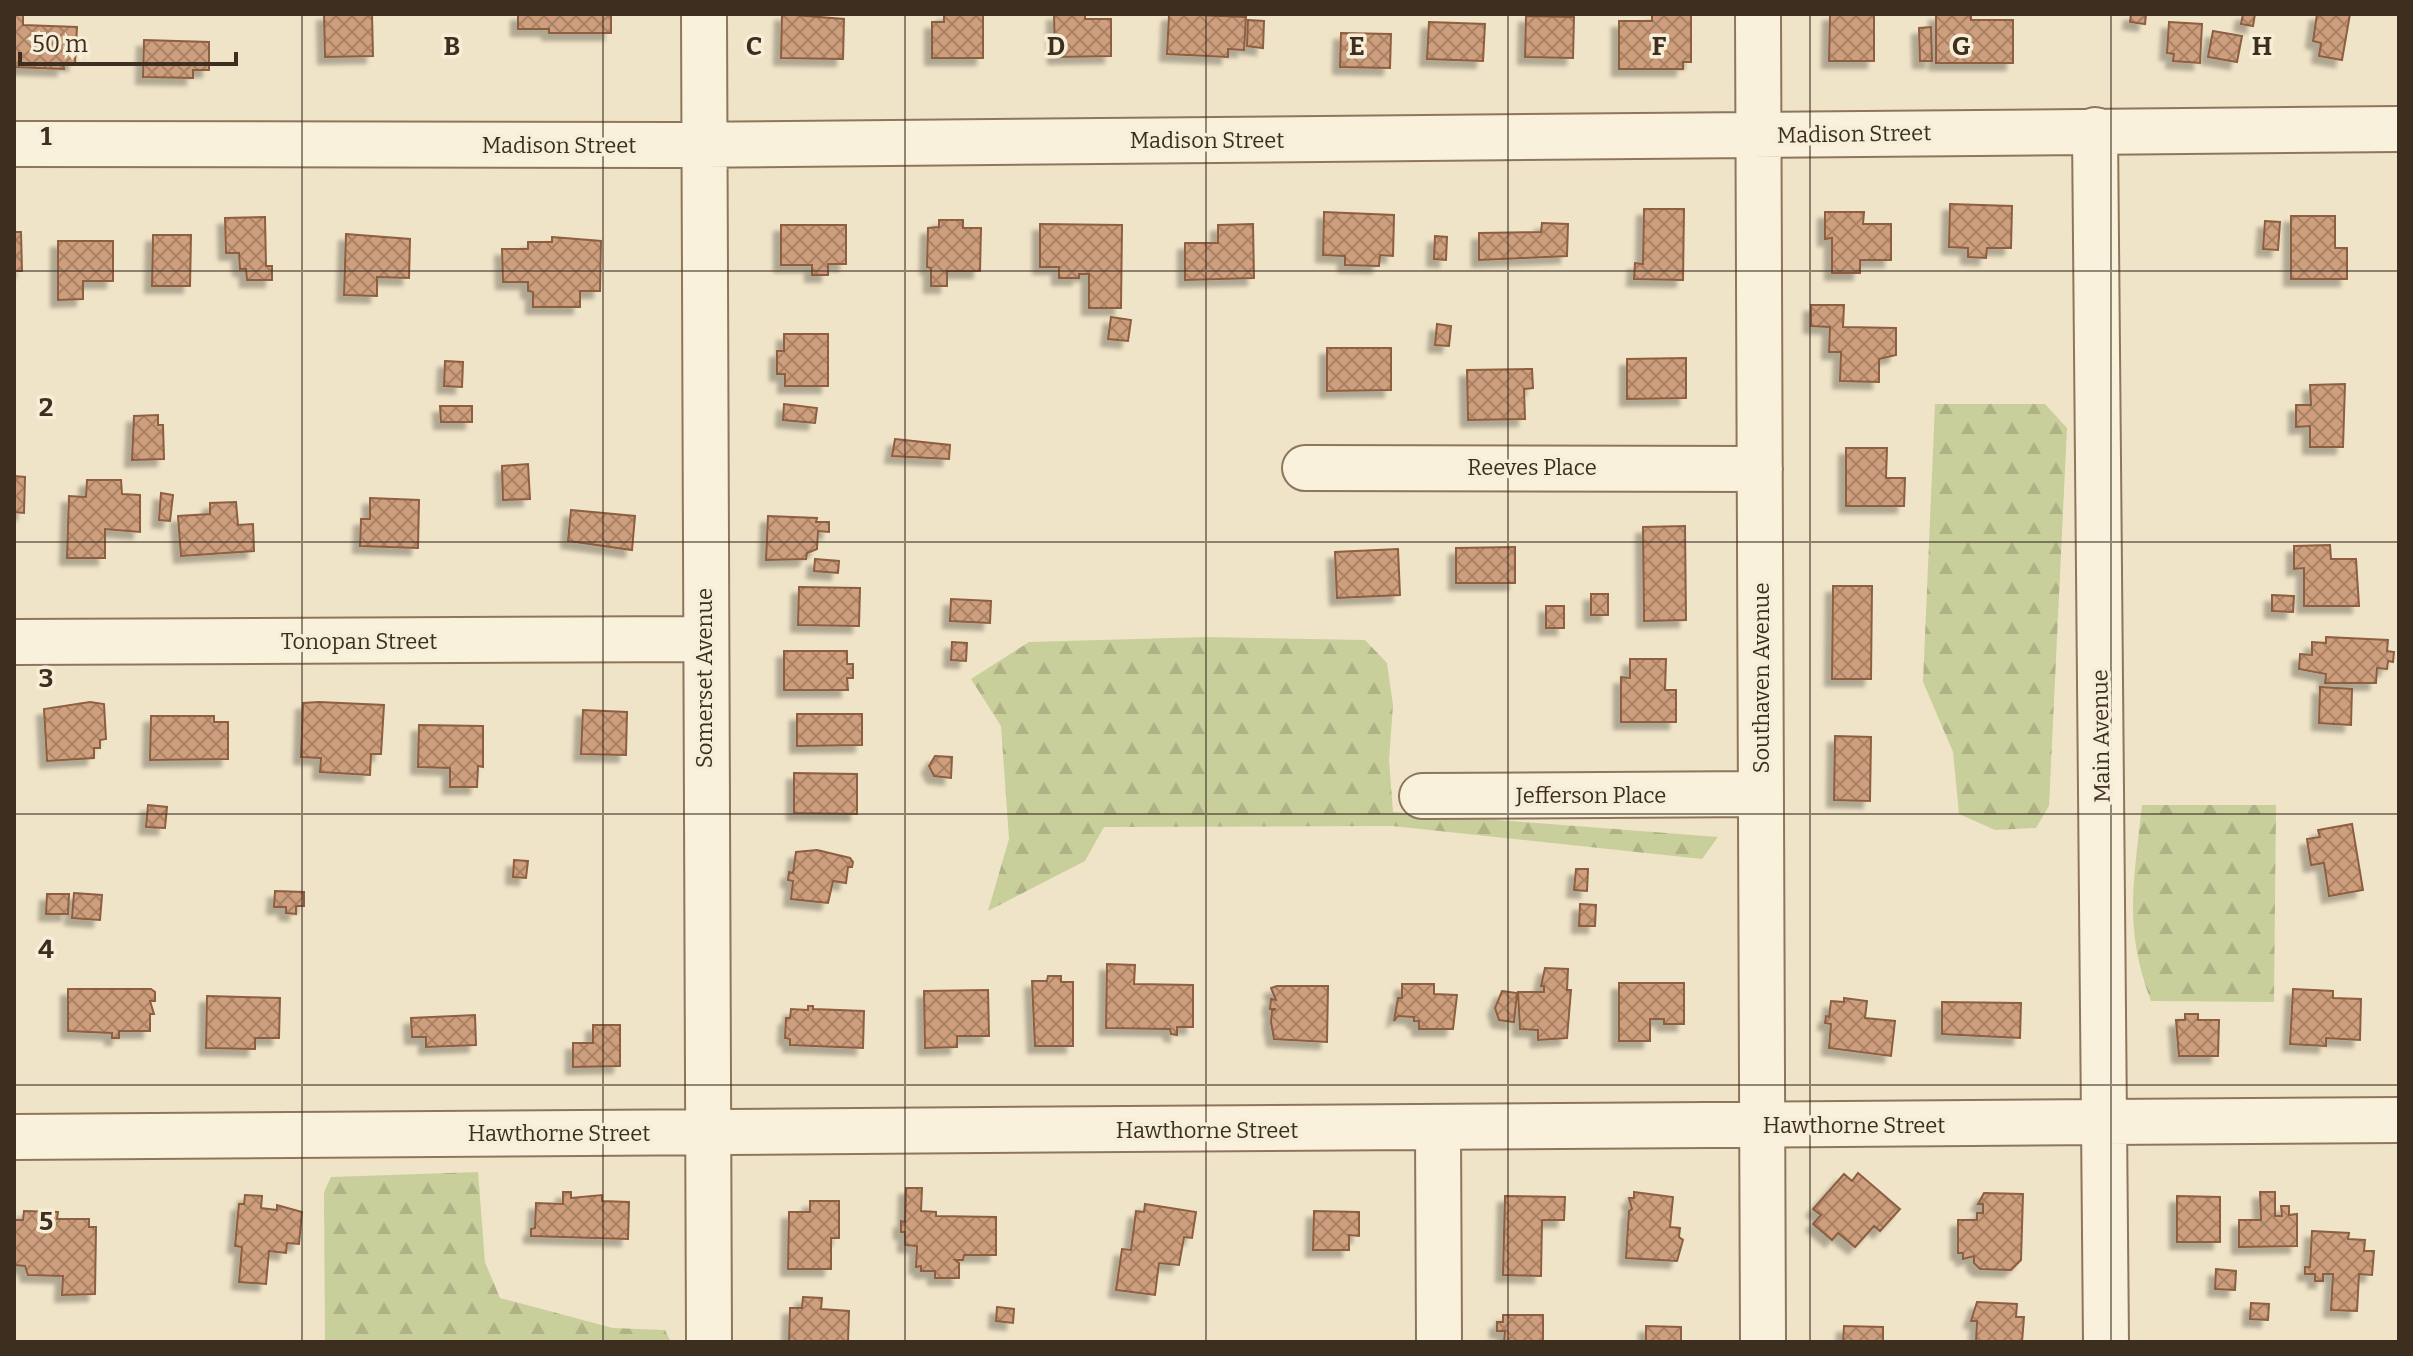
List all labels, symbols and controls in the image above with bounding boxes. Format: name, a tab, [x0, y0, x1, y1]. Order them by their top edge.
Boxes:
scale bar	[20, 16, 236, 66]
text: 50 m	[32, 30, 88, 58]
text: B	[444, 31, 460, 62]
text: C	[746, 31, 762, 62]
text: D	[1047, 31, 1065, 62]
text: E	[1349, 31, 1365, 62]
text: F	[1652, 31, 1667, 62]
text: G	[1952, 31, 1971, 62]
text: H	[2252, 31, 2272, 62]
street label: Madison Street	[1777, 119, 1931, 149]
text: 1	[40, 121, 52, 152]
street label: Madison Street	[1130, 127, 1284, 154]
street label: Madison Street	[482, 132, 636, 159]
text: 2	[39, 392, 53, 423]
street label: Reeves Place	[1467, 454, 1597, 481]
street label: Southaven Avenue	[1748, 583, 1775, 774]
street label: Somerset Avenue	[691, 588, 718, 768]
street label: Tonopan Street	[281, 628, 437, 655]
text: 3	[39, 663, 53, 694]
street label: Main Avenue	[2086, 669, 2116, 803]
street label: Jefferson Place	[1515, 782, 1666, 809]
text: 4	[38, 934, 54, 965]
street label: Hawthorne Street	[1763, 1112, 1945, 1139]
street label: Hawthorne Street	[1116, 1117, 1298, 1144]
street label: Hawthorne Street	[468, 1120, 650, 1147]
text: 5	[39, 1206, 53, 1237]

